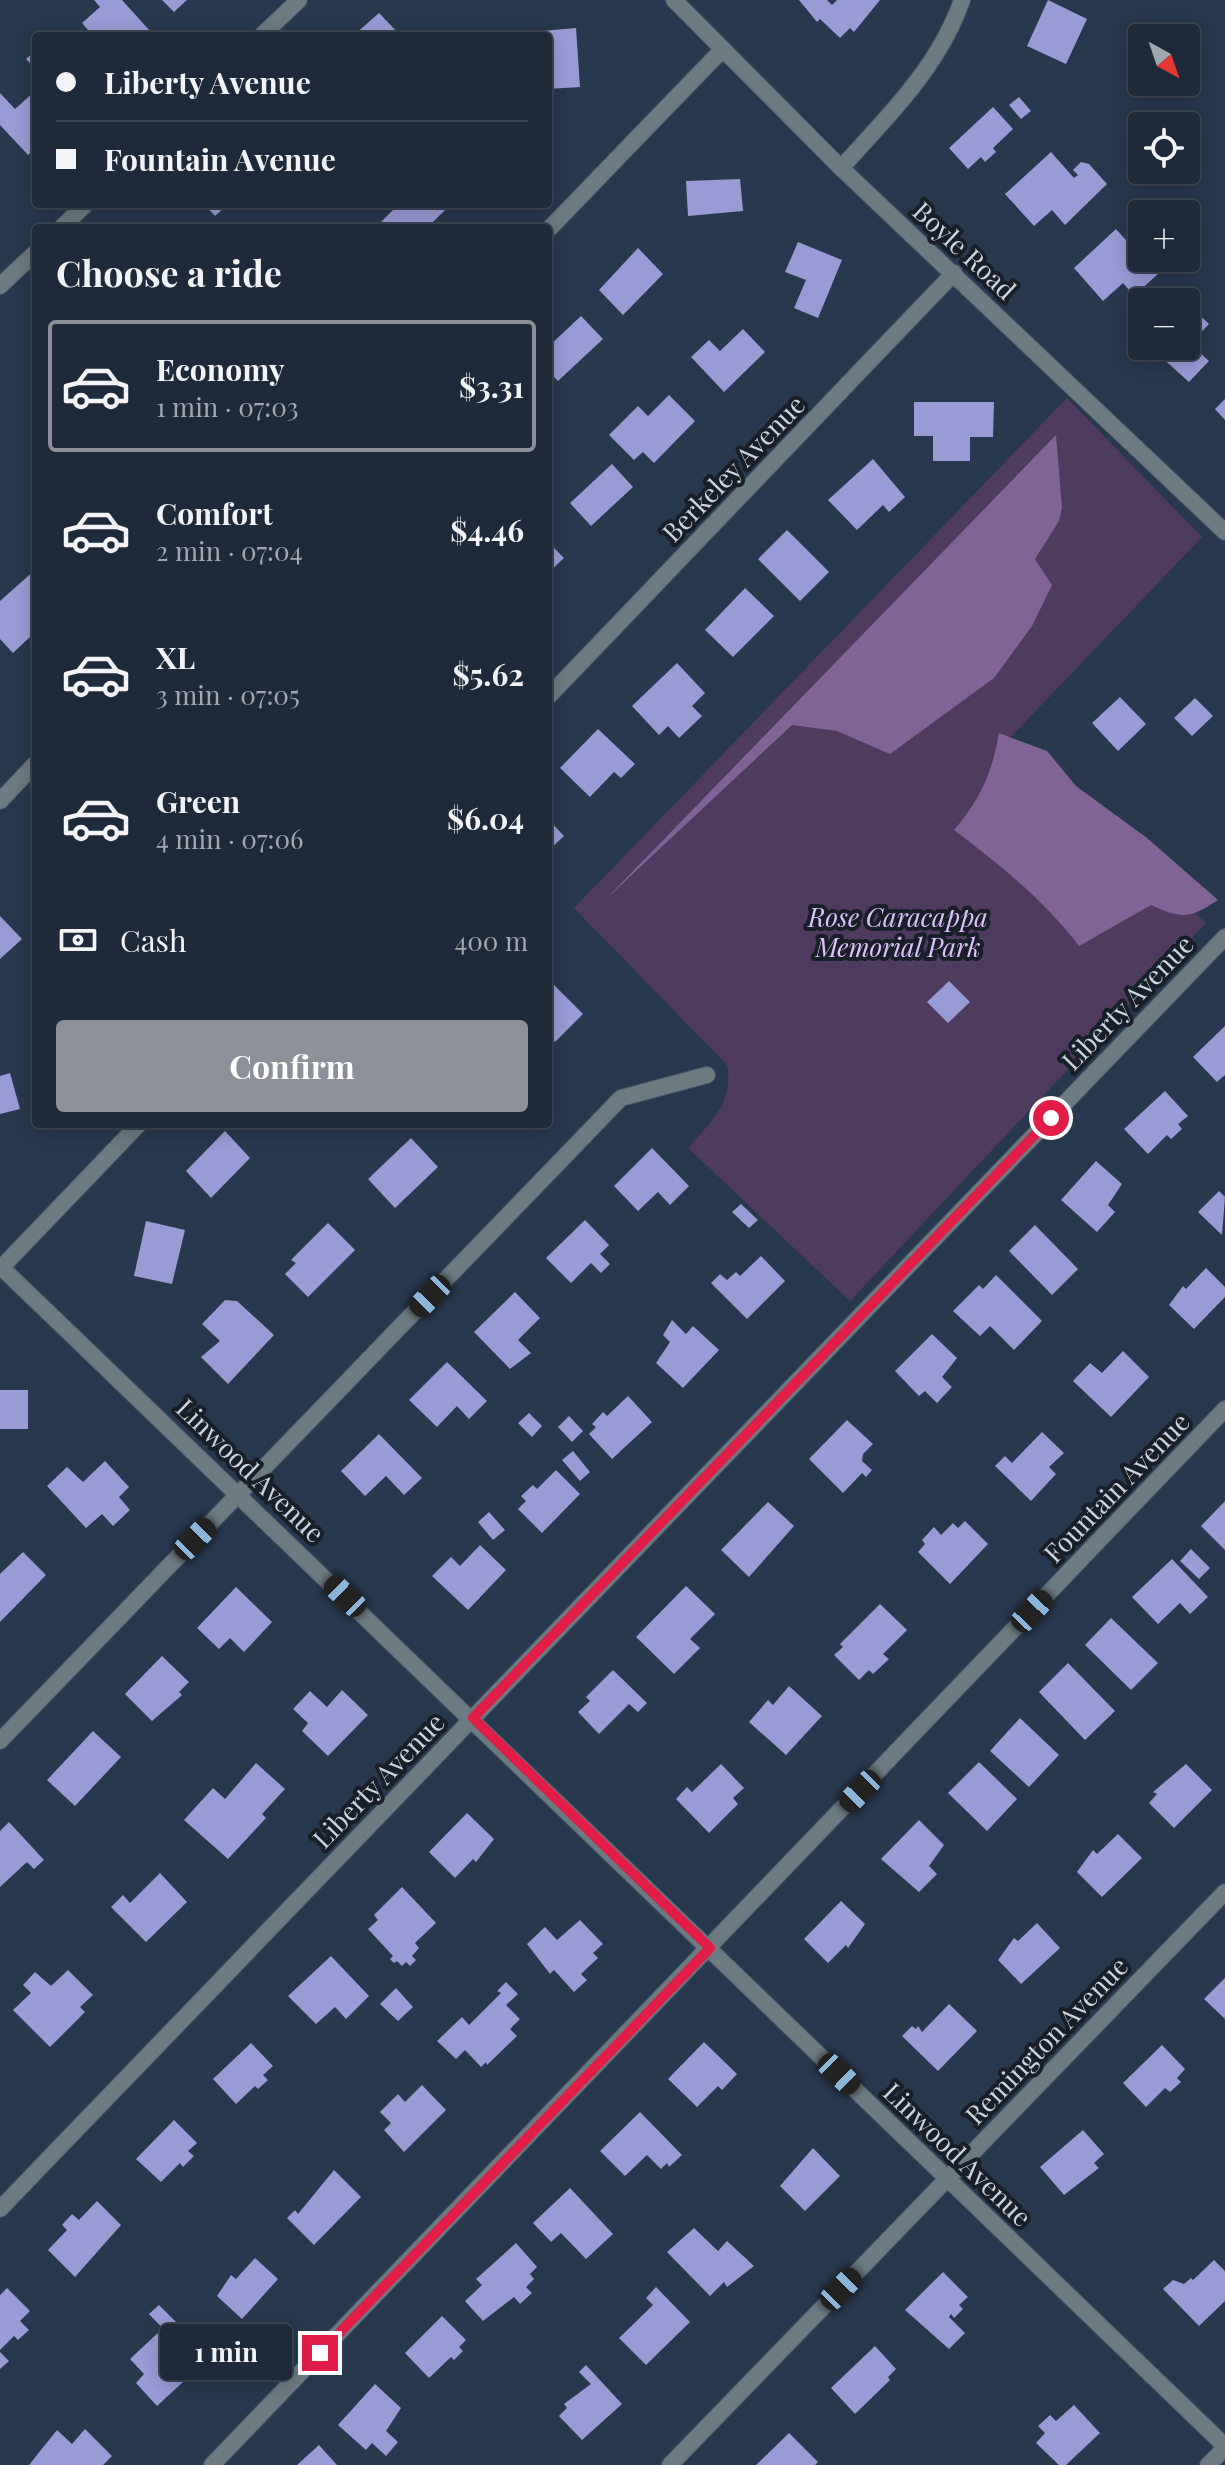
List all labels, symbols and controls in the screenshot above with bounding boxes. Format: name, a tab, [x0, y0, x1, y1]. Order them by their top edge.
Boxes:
north arrow	[1128, 24, 1200, 96]
map controls	[1128, 24, 1200, 360]
text: Liberty Avenue	[104, 62, 311, 102]
button: locate	[1128, 112, 1200, 184]
text: Fountain Avenue	[104, 139, 336, 179]
street label: Boyle Road	[906, 193, 1024, 307]
button: +	[1128, 200, 1200, 272]
text: Choose a ride	[56, 248, 282, 296]
button: −	[1128, 288, 1200, 360]
text: Economy	[156, 349, 285, 389]
icon: car	[60, 350, 132, 422]
text: $3.31	[459, 366, 524, 406]
street label: Berkeley Avenue	[654, 387, 812, 549]
text: 1 min · 07:03	[156, 389, 299, 424]
text: Comfort	[156, 493, 273, 533]
icon: car	[60, 494, 132, 566]
text: $4.46	[450, 510, 524, 550]
text: 2 min · 07:04	[156, 533, 302, 568]
text: XL	[156, 637, 195, 677]
icon: car	[60, 638, 132, 710]
text: $5.62	[452, 654, 524, 694]
text: 3 min · 07:05	[156, 677, 300, 712]
text: Green	[156, 781, 240, 821]
icon: car	[60, 782, 132, 854]
text: $6.04	[447, 798, 524, 838]
text: 4 min · 07:06	[156, 821, 303, 856]
park label: Rose Caracappa Memorial Park	[807, 899, 988, 964]
icon: cash	[56, 918, 100, 962]
text: Cash	[120, 920, 187, 960]
text: 400 m	[454, 923, 528, 958]
street label: Liberty Avenue	[1053, 927, 1200, 1077]
button: Confirm	[56, 1020, 528, 1112]
route start	[1033, 1100, 1069, 1136]
car	[405, 1270, 455, 1322]
street label: Linwood Avenue	[169, 1390, 333, 1550]
street label: Fountain Avenue	[1035, 1404, 1196, 1570]
car	[170, 1513, 220, 1565]
car	[319, 1571, 371, 1621]
car	[1007, 1585, 1057, 1637]
street label: Liberty Avenue	[304, 1705, 451, 1855]
car	[835, 1765, 885, 1817]
street label: Remington Avenue	[957, 1949, 1135, 2131]
car	[813, 2049, 865, 2099]
street label: Linwood Avenue	[876, 2074, 1040, 2234]
car	[816, 2263, 866, 2315]
callout: 1 min	[160, 2325, 292, 2381]
text: 1 min	[194, 2334, 258, 2369]
route end	[302, 2335, 338, 2371]

